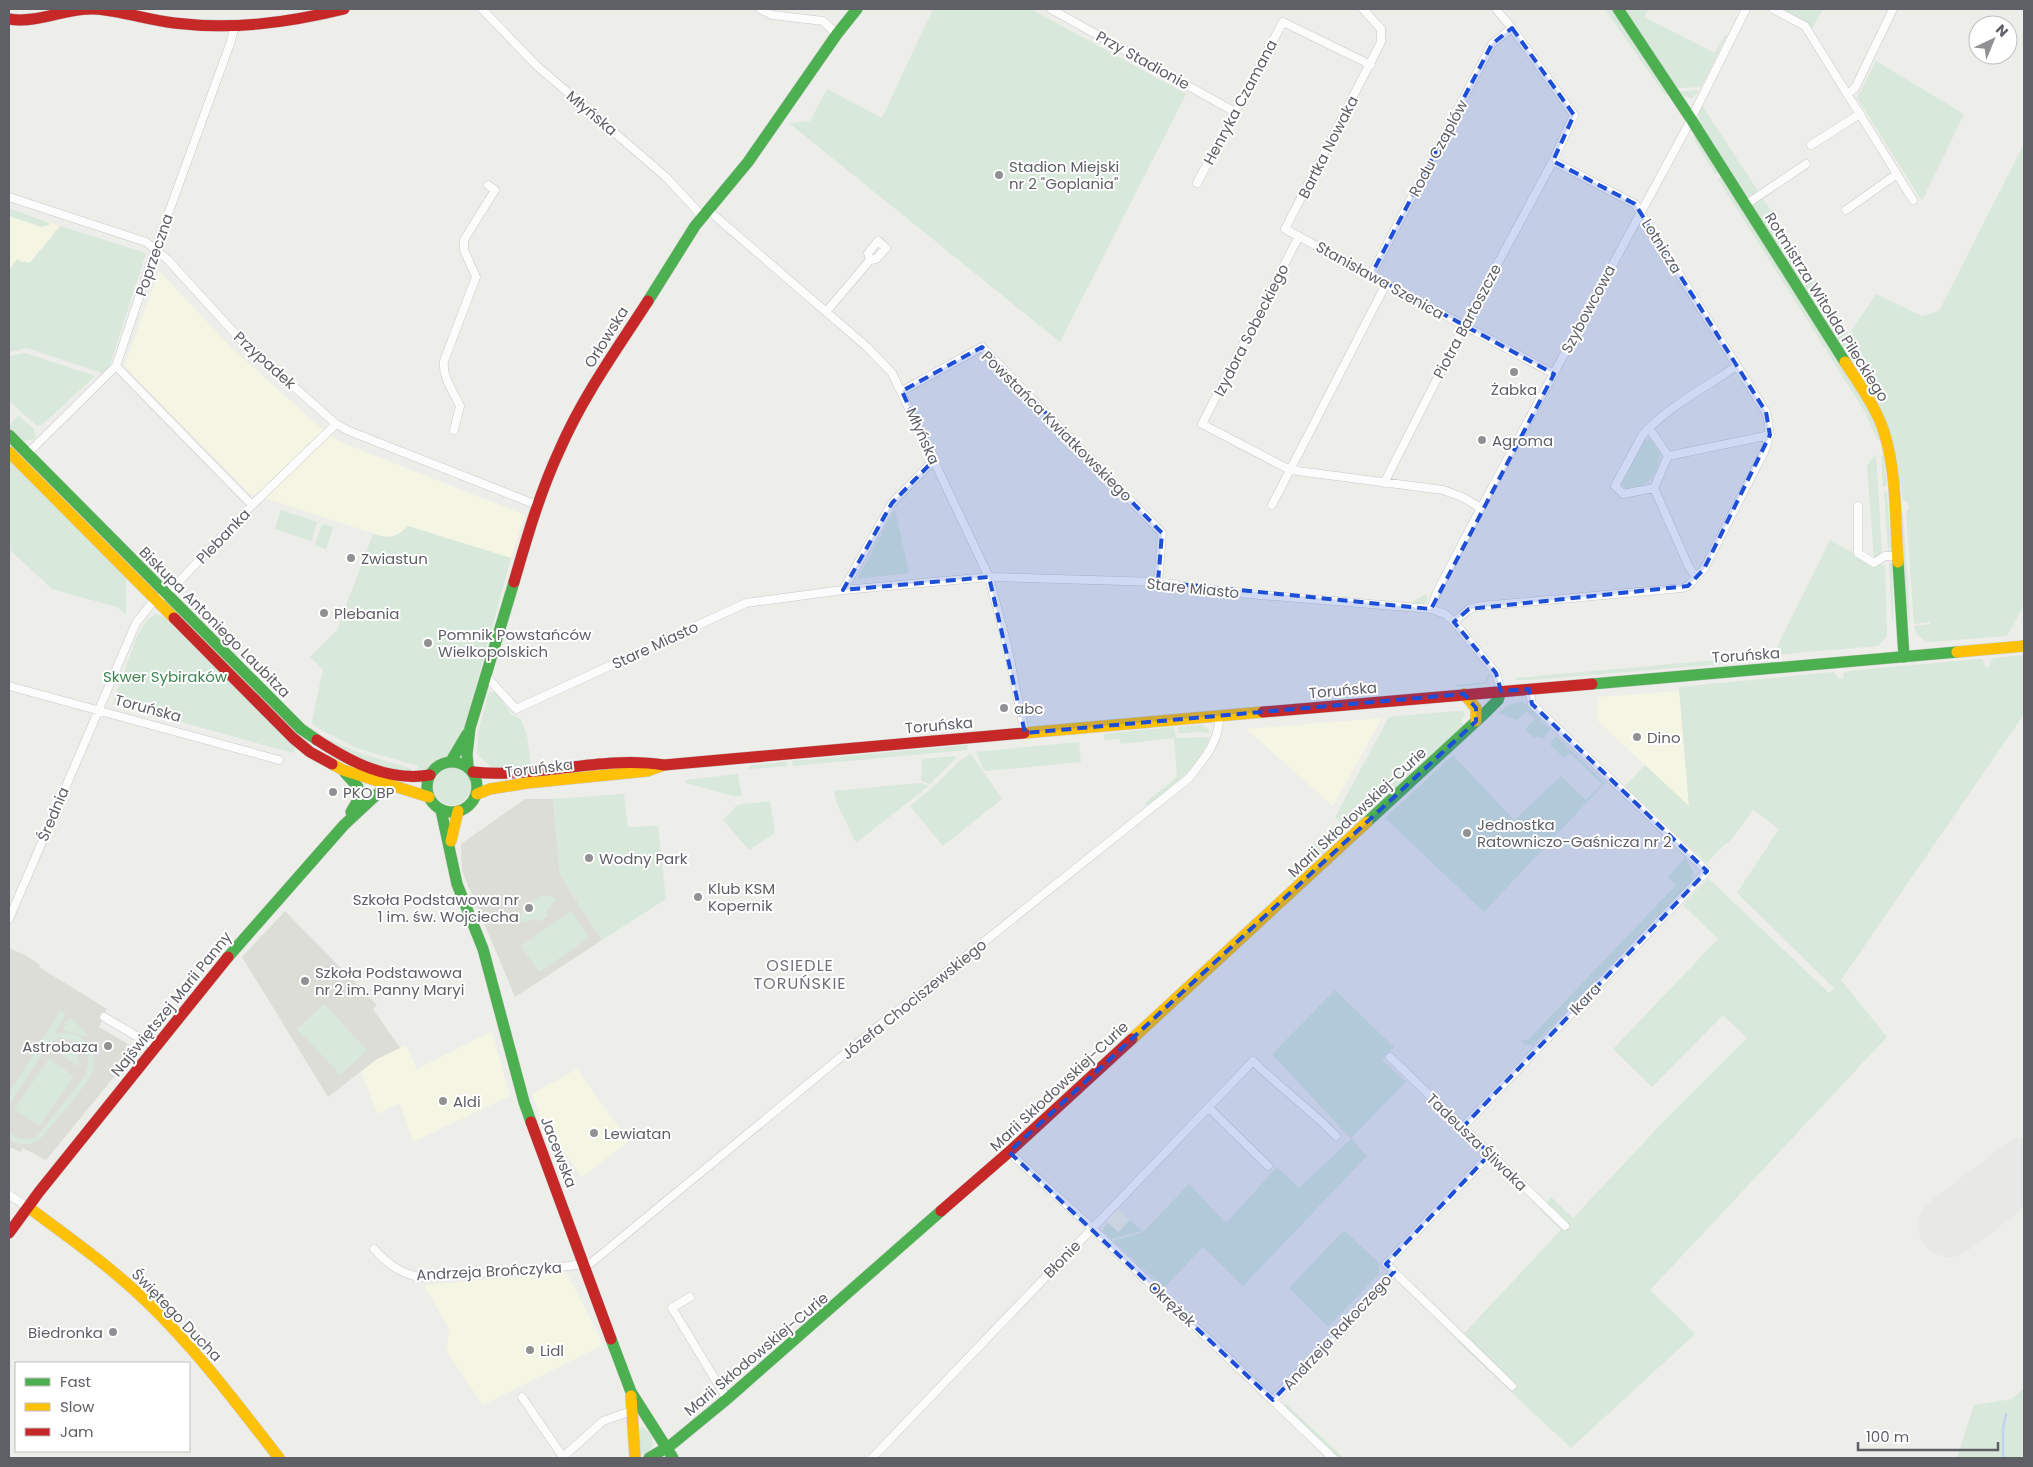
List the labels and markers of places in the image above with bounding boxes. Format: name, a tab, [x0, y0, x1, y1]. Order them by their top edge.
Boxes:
place label: Stadion Miejski nr 2 "Goplania"	[1009, 156, 1119, 194]
marker: Stadion Miejski nr 2 "Goplania"	[993, 169, 1005, 181]
marker: Żabka	[1508, 366, 1520, 378]
place label: Żabka	[1491, 379, 1537, 400]
place label: Agroma	[1492, 430, 1553, 451]
marker: Agroma	[1476, 434, 1488, 446]
place label: Zwiastun	[361, 548, 428, 569]
marker: Zwiastun	[345, 552, 357, 564]
place label: Plebania	[334, 603, 399, 624]
marker: Plebania	[318, 607, 330, 619]
place label: Pomnik Powstańców Wielkopolskich	[438, 624, 592, 662]
marker: Pomnik Powstańców Wielkopolskich	[422, 637, 434, 649]
place label: abc	[1014, 698, 1043, 719]
marker: abc	[998, 702, 1010, 714]
place label: Dino	[1647, 727, 1681, 748]
marker: Dino	[1631, 731, 1643, 743]
place label: PKO BP	[343, 782, 395, 803]
marker: PKO BP	[327, 786, 339, 798]
place label: Jednostka Ratowniczo-Gaśnicza nr 2	[1477, 814, 1672, 852]
marker: Jednostka Ratowniczo-Gaśnicza nr 2	[1461, 827, 1473, 839]
place label: Wodny Park	[599, 848, 688, 869]
marker: Wodny Park	[583, 852, 595, 864]
place label: Klub KSM Kopernik	[708, 878, 775, 916]
place label: Szkoła Podstawowa nr 1 im. św. Wojciecha	[353, 889, 519, 927]
marker: Klub KSM Kopernik	[692, 891, 704, 903]
marker: Szkoła Podstawowa nr 1 im. św. Wojciecha	[523, 902, 535, 914]
place label: Szkoła Podstawowa nr 2 im. Panny Maryi	[315, 962, 464, 1000]
marker: Szkoła Podstawowa nr 2 im. Panny Maryi	[299, 975, 311, 987]
place label: Astrobaza	[22, 1036, 98, 1057]
marker: Astrobaza	[102, 1040, 114, 1052]
place label: Aldi	[453, 1091, 481, 1112]
marker: Aldi	[437, 1095, 449, 1107]
place label: Lewiatan	[604, 1123, 671, 1144]
marker: Lewiatan	[588, 1127, 600, 1139]
place label: Biedronka	[28, 1322, 103, 1343]
marker: Biedronka	[107, 1326, 119, 1338]
place label: Lidl	[540, 1340, 564, 1361]
marker: Lidl	[524, 1344, 536, 1356]

